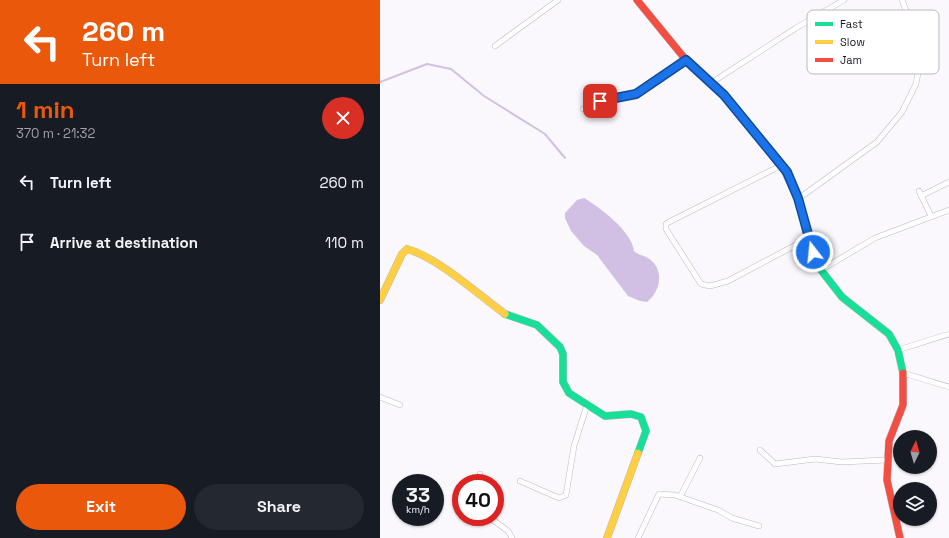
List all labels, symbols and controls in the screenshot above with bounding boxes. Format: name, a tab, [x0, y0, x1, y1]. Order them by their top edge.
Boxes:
legend	[807, 10, 939, 74]
text: 260 m	[82, 13, 165, 49]
icon: left	[16, 16, 68, 68]
text: Fast	[840, 17, 863, 31]
text: Slow	[840, 35, 865, 49]
text: Turn left	[82, 48, 155, 71]
text: Jam	[840, 53, 862, 67]
pin	[583, 84, 617, 118]
icon: arrive	[589, 90, 611, 112]
text: 1 min	[16, 94, 75, 125]
button: close	[322, 97, 364, 139]
text: 370 m · 21:32	[16, 125, 95, 142]
icon: left	[16, 171, 38, 193]
text: Turn left	[50, 173, 112, 192]
text: 260 m	[319, 173, 364, 192]
icon: arrive	[16, 231, 38, 253]
position arrow	[792, 231, 834, 273]
text: Arrive at destination	[50, 233, 198, 252]
text: 110 m	[325, 233, 364, 252]
north arrow	[893, 430, 937, 474]
map controls	[893, 430, 937, 526]
speed limit sign: 40	[452, 474, 504, 526]
text: 33	[406, 482, 430, 508]
button: layers	[893, 482, 937, 526]
button: Exit	[16, 484, 186, 530]
button: Share	[194, 484, 364, 530]
text: km/h	[406, 503, 430, 516]

